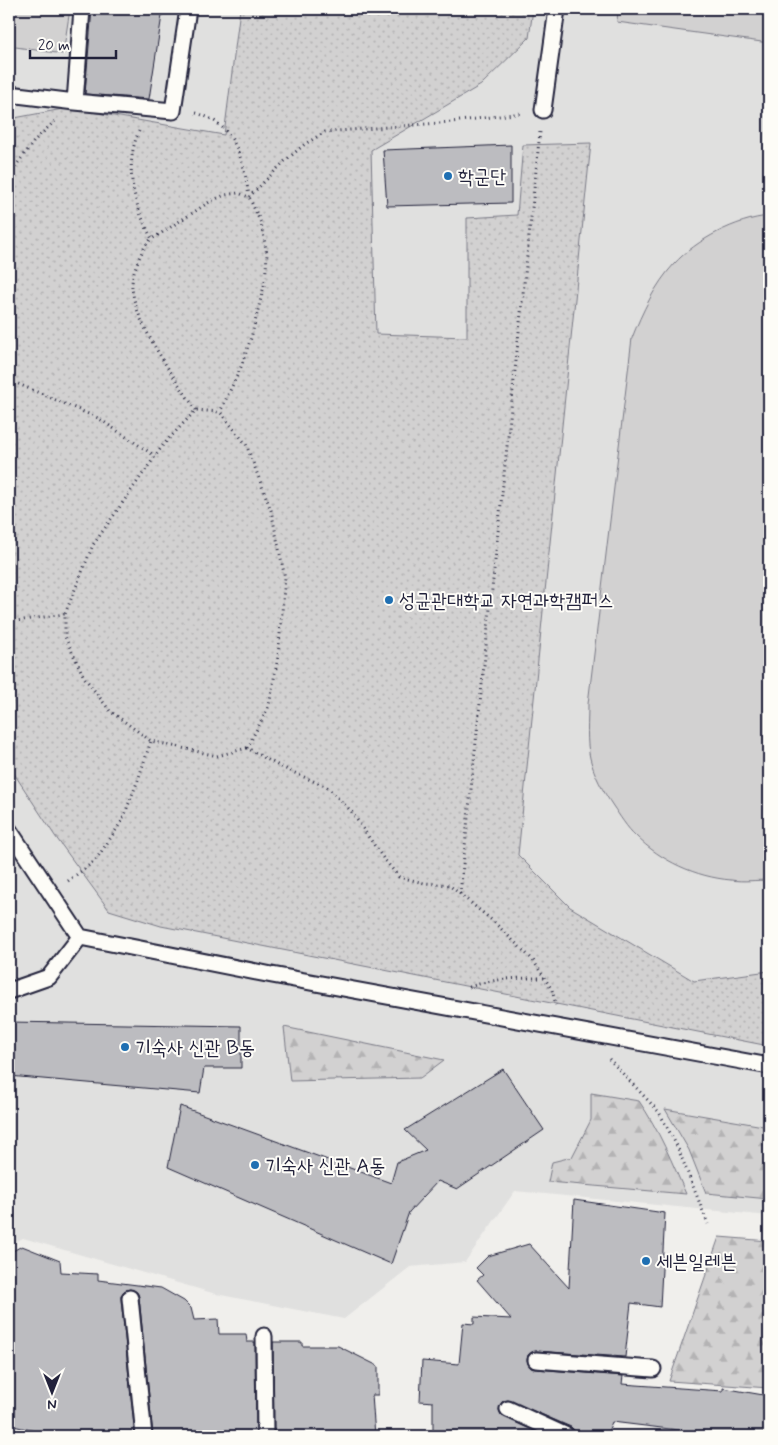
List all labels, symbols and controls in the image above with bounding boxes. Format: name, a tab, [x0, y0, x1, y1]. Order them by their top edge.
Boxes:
scale bar	[30, 28, 116, 60]
text: 20 m	[38, 36, 70, 56]
place label: 학군단	[458, 164, 506, 191]
marker: 학군단	[442, 170, 454, 182]
place label: 성균관대학교 자연과학캠퍼스	[399, 588, 614, 615]
marker: 성균관대학교 자연과학캠퍼스	[383, 594, 395, 606]
place label: 기숙사 신관 B동	[135, 1035, 255, 1062]
marker: 기숙사 신관 B동	[119, 1041, 131, 1053]
place label: 기숙사 신관 A동	[265, 1153, 385, 1180]
marker: 기숙사 신관 A동	[249, 1159, 261, 1171]
place label: 세븐일레븐	[656, 1249, 736, 1276]
marker: 세븐일레븐	[640, 1255, 652, 1267]
north arrow	[28, 1368, 78, 1418]
text: N	[47, 1395, 57, 1413]

